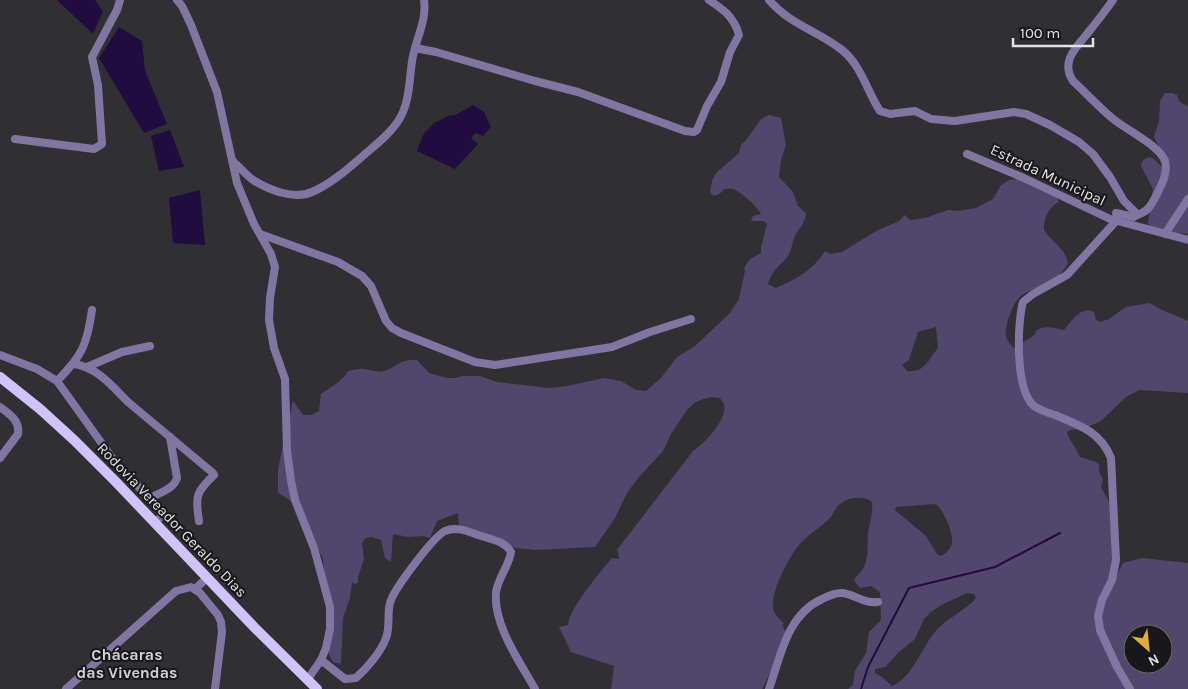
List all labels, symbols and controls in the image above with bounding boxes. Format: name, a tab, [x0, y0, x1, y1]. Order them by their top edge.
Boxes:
scale bar	[1013, 15, 1093, 47]
text: 100 m	[1020, 24, 1060, 42]
street label: Estrada Municipal	[988, 140, 1108, 210]
street label: Rodovia Vereador Geraldo Dias	[93, 439, 251, 601]
north arrow	[1123, 624, 1173, 674]
district label: Chácaras das Vivendas	[77, 645, 177, 682]
text: N	[1145, 650, 1162, 670]

